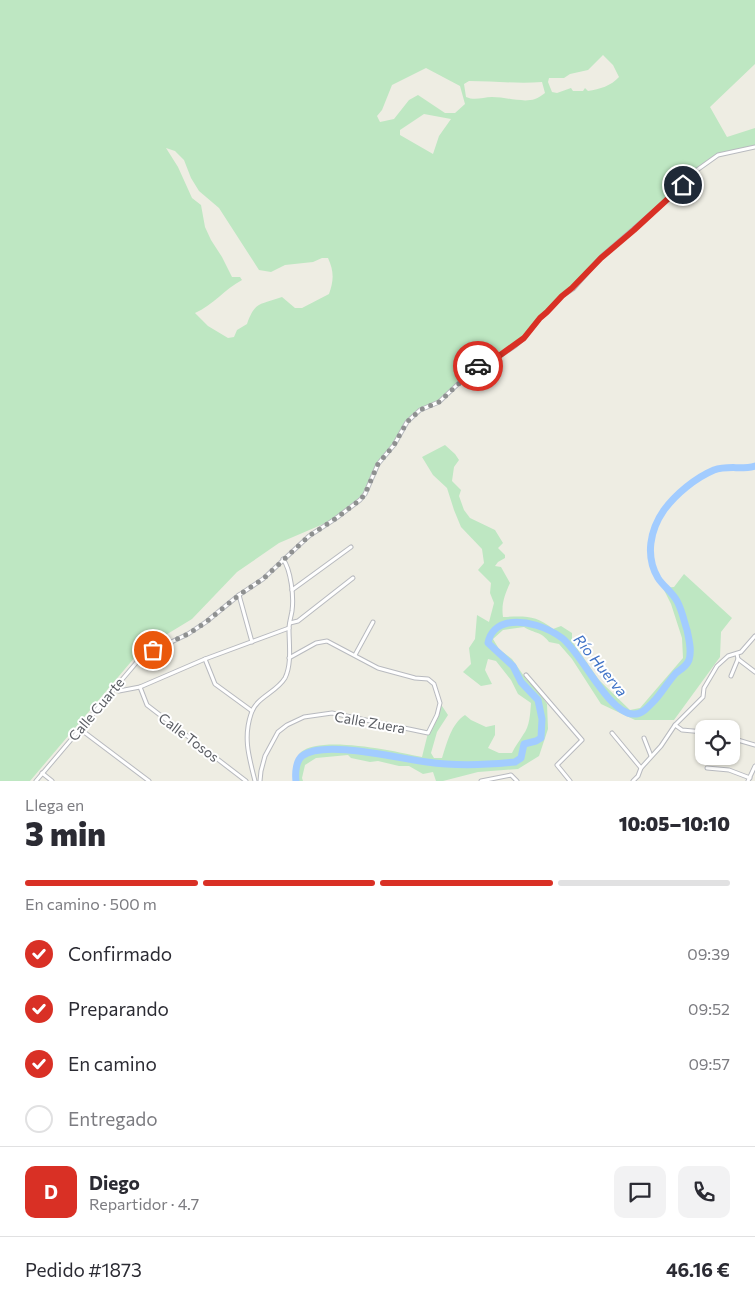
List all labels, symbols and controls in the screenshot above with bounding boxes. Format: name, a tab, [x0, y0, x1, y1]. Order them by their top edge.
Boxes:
pin	[662, 164, 704, 206]
icon: home	[669, 171, 697, 199]
courier	[453, 341, 503, 391]
icon: car	[464, 352, 492, 380]
pin	[132, 629, 174, 671]
water label: Río Huerva	[571, 630, 632, 700]
icon: bag	[139, 636, 167, 664]
street label: Calle Cuarte	[65, 674, 127, 744]
street label: Calle Zuera	[333, 707, 407, 737]
street label: Calle Tosos	[155, 709, 223, 765]
map controls	[695, 720, 740, 765]
button: locate	[695, 720, 740, 765]
text: Llega en	[25, 795, 84, 814]
text: 10:05–10:10	[619, 812, 730, 835]
text: 3 min	[25, 813, 106, 853]
text: En camino · 500 m	[25, 894, 157, 913]
icon: check	[25, 940, 53, 968]
text: Confirmado	[68, 942, 172, 965]
text: 09:39	[687, 944, 730, 963]
icon: check	[25, 995, 53, 1023]
text: Preparando	[68, 997, 169, 1020]
text: 09:52	[688, 999, 730, 1018]
icon: check	[25, 1050, 53, 1078]
text: En camino	[68, 1052, 157, 1075]
text: 09:57	[688, 1054, 730, 1073]
text: Entregado	[68, 1107, 158, 1130]
button: chat	[614, 1166, 666, 1218]
button: phone	[678, 1166, 730, 1218]
text: Diego	[89, 1171, 140, 1194]
text: D	[44, 1180, 58, 1203]
text: Repartidor · 4.7	[89, 1194, 199, 1213]
text: Pedido #1873	[25, 1258, 142, 1281]
text: 46.16 €	[666, 1258, 730, 1281]

